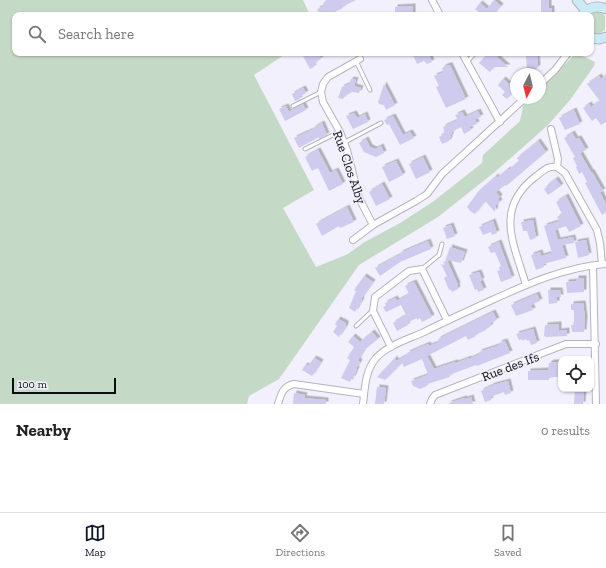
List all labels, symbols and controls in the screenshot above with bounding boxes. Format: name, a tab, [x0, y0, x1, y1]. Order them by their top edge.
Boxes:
search box	[12, 12, 594, 56]
icon: search	[26, 23, 48, 45]
text: Search here	[58, 25, 134, 43]
north arrow	[510, 68, 546, 104]
street label: Rue Clos Alby	[330, 129, 369, 206]
street label: Rue des Ifs	[479, 349, 541, 384]
map controls	[558, 356, 594, 392]
button: locate	[558, 356, 594, 392]
scale bar	[12, 376, 116, 395]
text: 100 m	[18, 378, 47, 391]
text: Nearby	[16, 420, 71, 440]
text: 0 results	[541, 423, 590, 438]
tab: Map	[84, 522, 106, 559]
tab: Directions	[275, 522, 325, 559]
tab: Saved	[494, 522, 522, 559]

